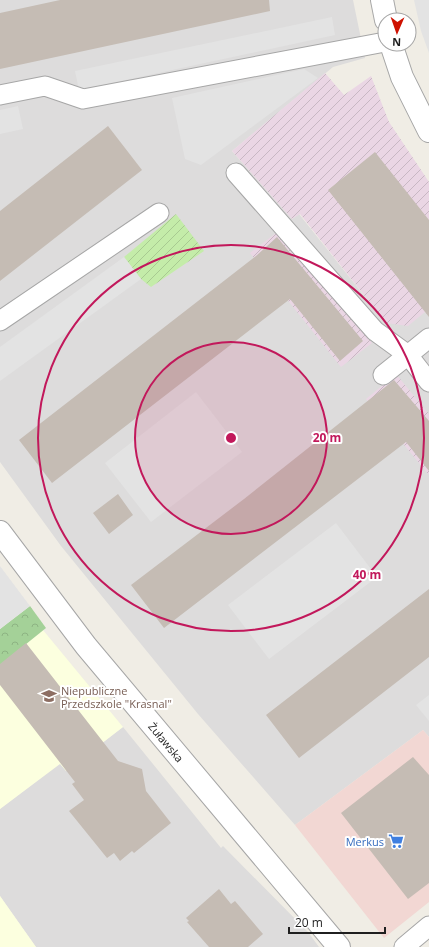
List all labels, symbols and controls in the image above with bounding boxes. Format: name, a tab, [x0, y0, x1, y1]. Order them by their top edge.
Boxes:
north arrow	[377, 12, 417, 52]
text: N	[392, 35, 401, 50]
text: 20 m	[313, 429, 341, 446]
centre of rings	[224, 431, 238, 445]
text: 40 m	[353, 566, 381, 583]
place label: Niepubliczne Przedszkole "Krasnal"	[61, 683, 172, 711]
school or university icon: Niepubliczne Przedszkole "Krasnal"	[40, 687, 58, 705]
street label: Żuławska	[145, 719, 188, 765]
supermarket icon: Merkus	[387, 832, 405, 850]
place label: Merkus	[346, 834, 384, 849]
scale bar	[289, 909, 385, 935]
text: 20 m	[295, 914, 323, 931]

